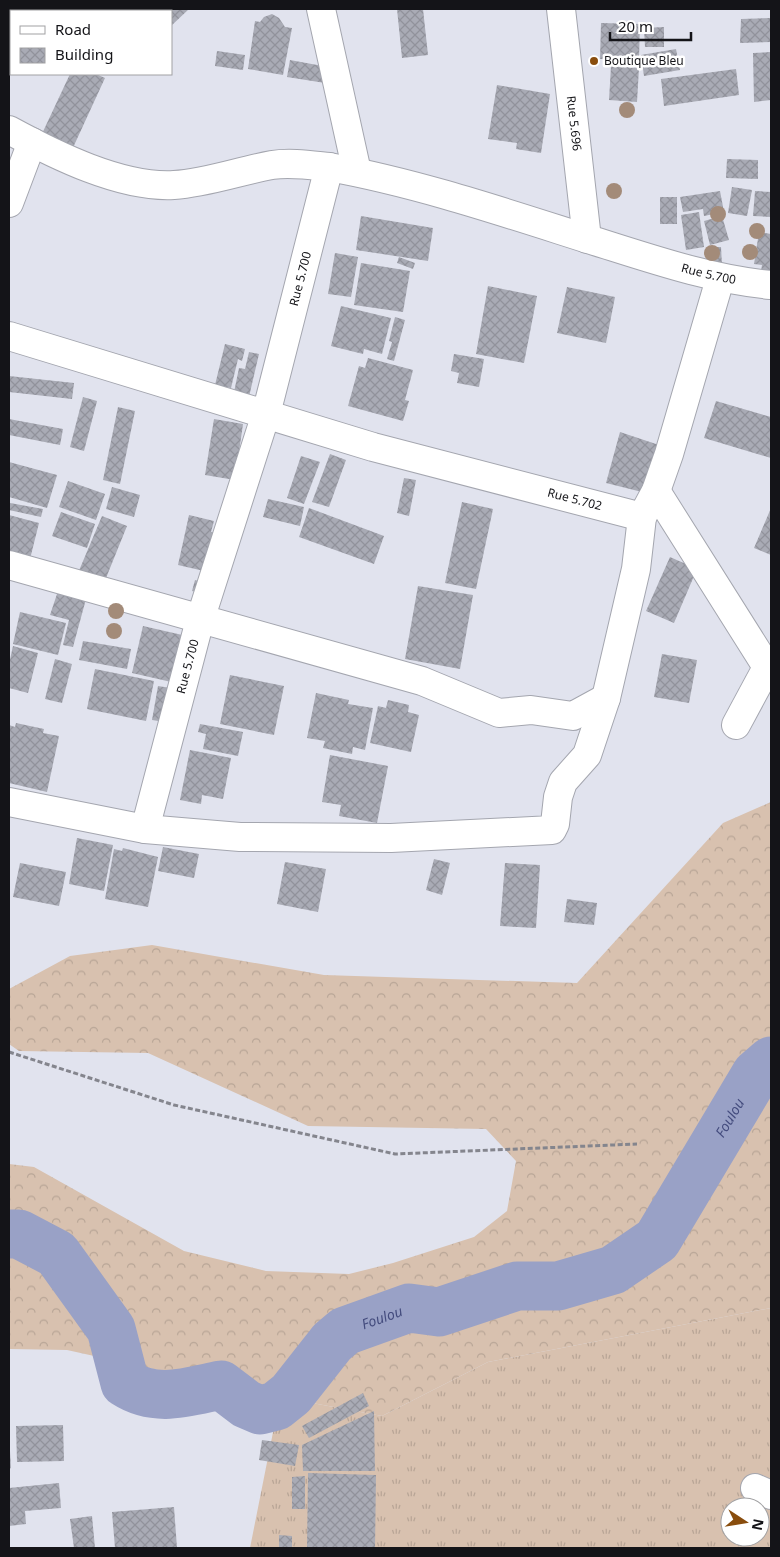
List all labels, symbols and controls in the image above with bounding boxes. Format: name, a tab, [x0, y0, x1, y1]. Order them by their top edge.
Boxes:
legend	[10, 10, 172, 75]
scale bar	[610, 10, 691, 42]
text: 20 m	[618, 16, 653, 36]
text: Road	[55, 19, 91, 39]
text: Building	[55, 44, 113, 64]
place label: Boutique Bleu	[604, 52, 684, 69]
marker: Boutique Bleu	[588, 55, 600, 67]
street label: Rue 5.696	[563, 95, 586, 152]
street label: Rue 5.700	[285, 250, 315, 308]
street label: Rue 5.700	[680, 259, 737, 288]
street label: Rue 5.702	[546, 484, 604, 514]
street label: Rue 5.700	[172, 637, 203, 695]
water label: Foulou	[710, 1095, 748, 1141]
water label: Foulou	[359, 1301, 405, 1333]
north arrow	[720, 1497, 770, 1547]
text: N	[748, 1517, 769, 1532]

